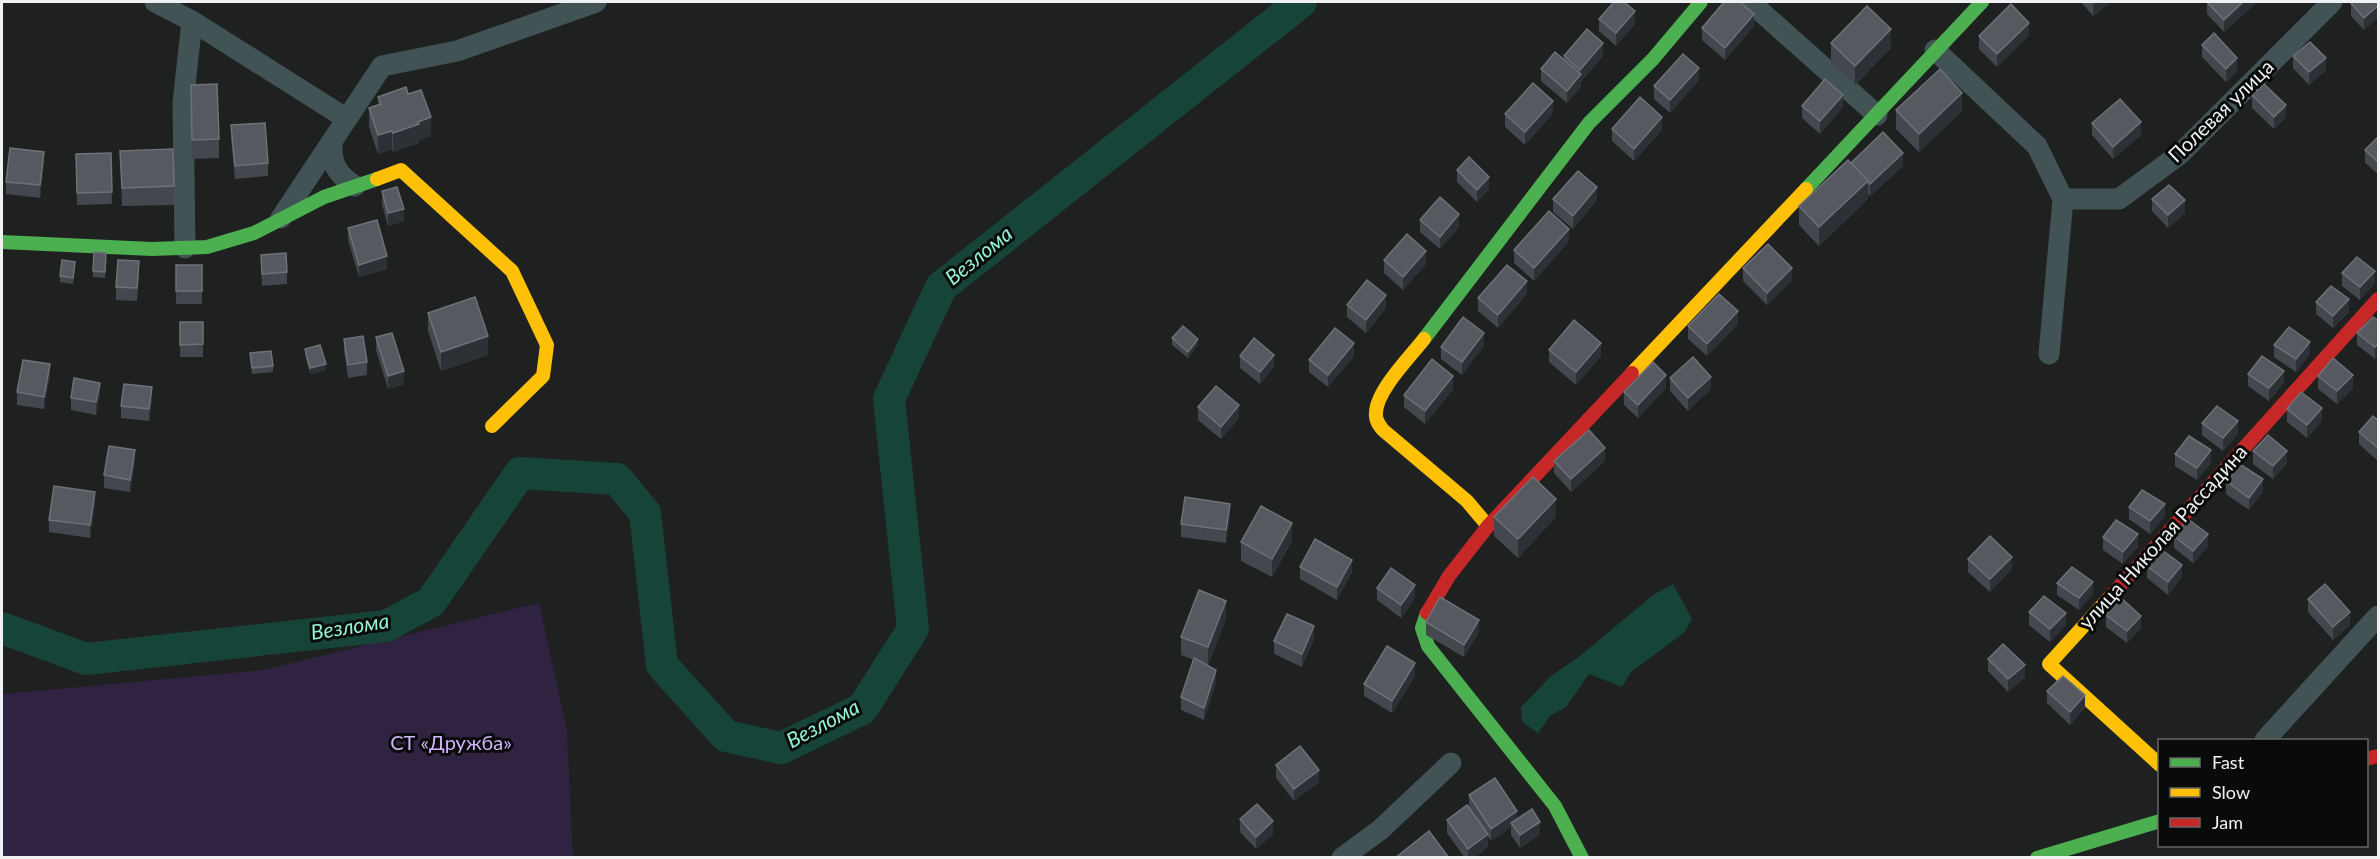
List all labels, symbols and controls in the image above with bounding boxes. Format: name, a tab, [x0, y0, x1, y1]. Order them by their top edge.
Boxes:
street label: Полевая улица	[2163, 54, 2278, 167]
water label: Везлома	[939, 220, 1017, 289]
street label: улица Николая Рассадина	[2073, 439, 2251, 633]
water label: Везлома	[309, 607, 391, 644]
water label: Везлома	[782, 693, 863, 752]
park label: СТ «Дружба»	[390, 730, 512, 754]
legend	[2158, 739, 2368, 847]
text: Fast	[2212, 751, 2245, 773]
text: Slow	[2212, 781, 2250, 803]
text: Jam	[2212, 811, 2243, 833]

